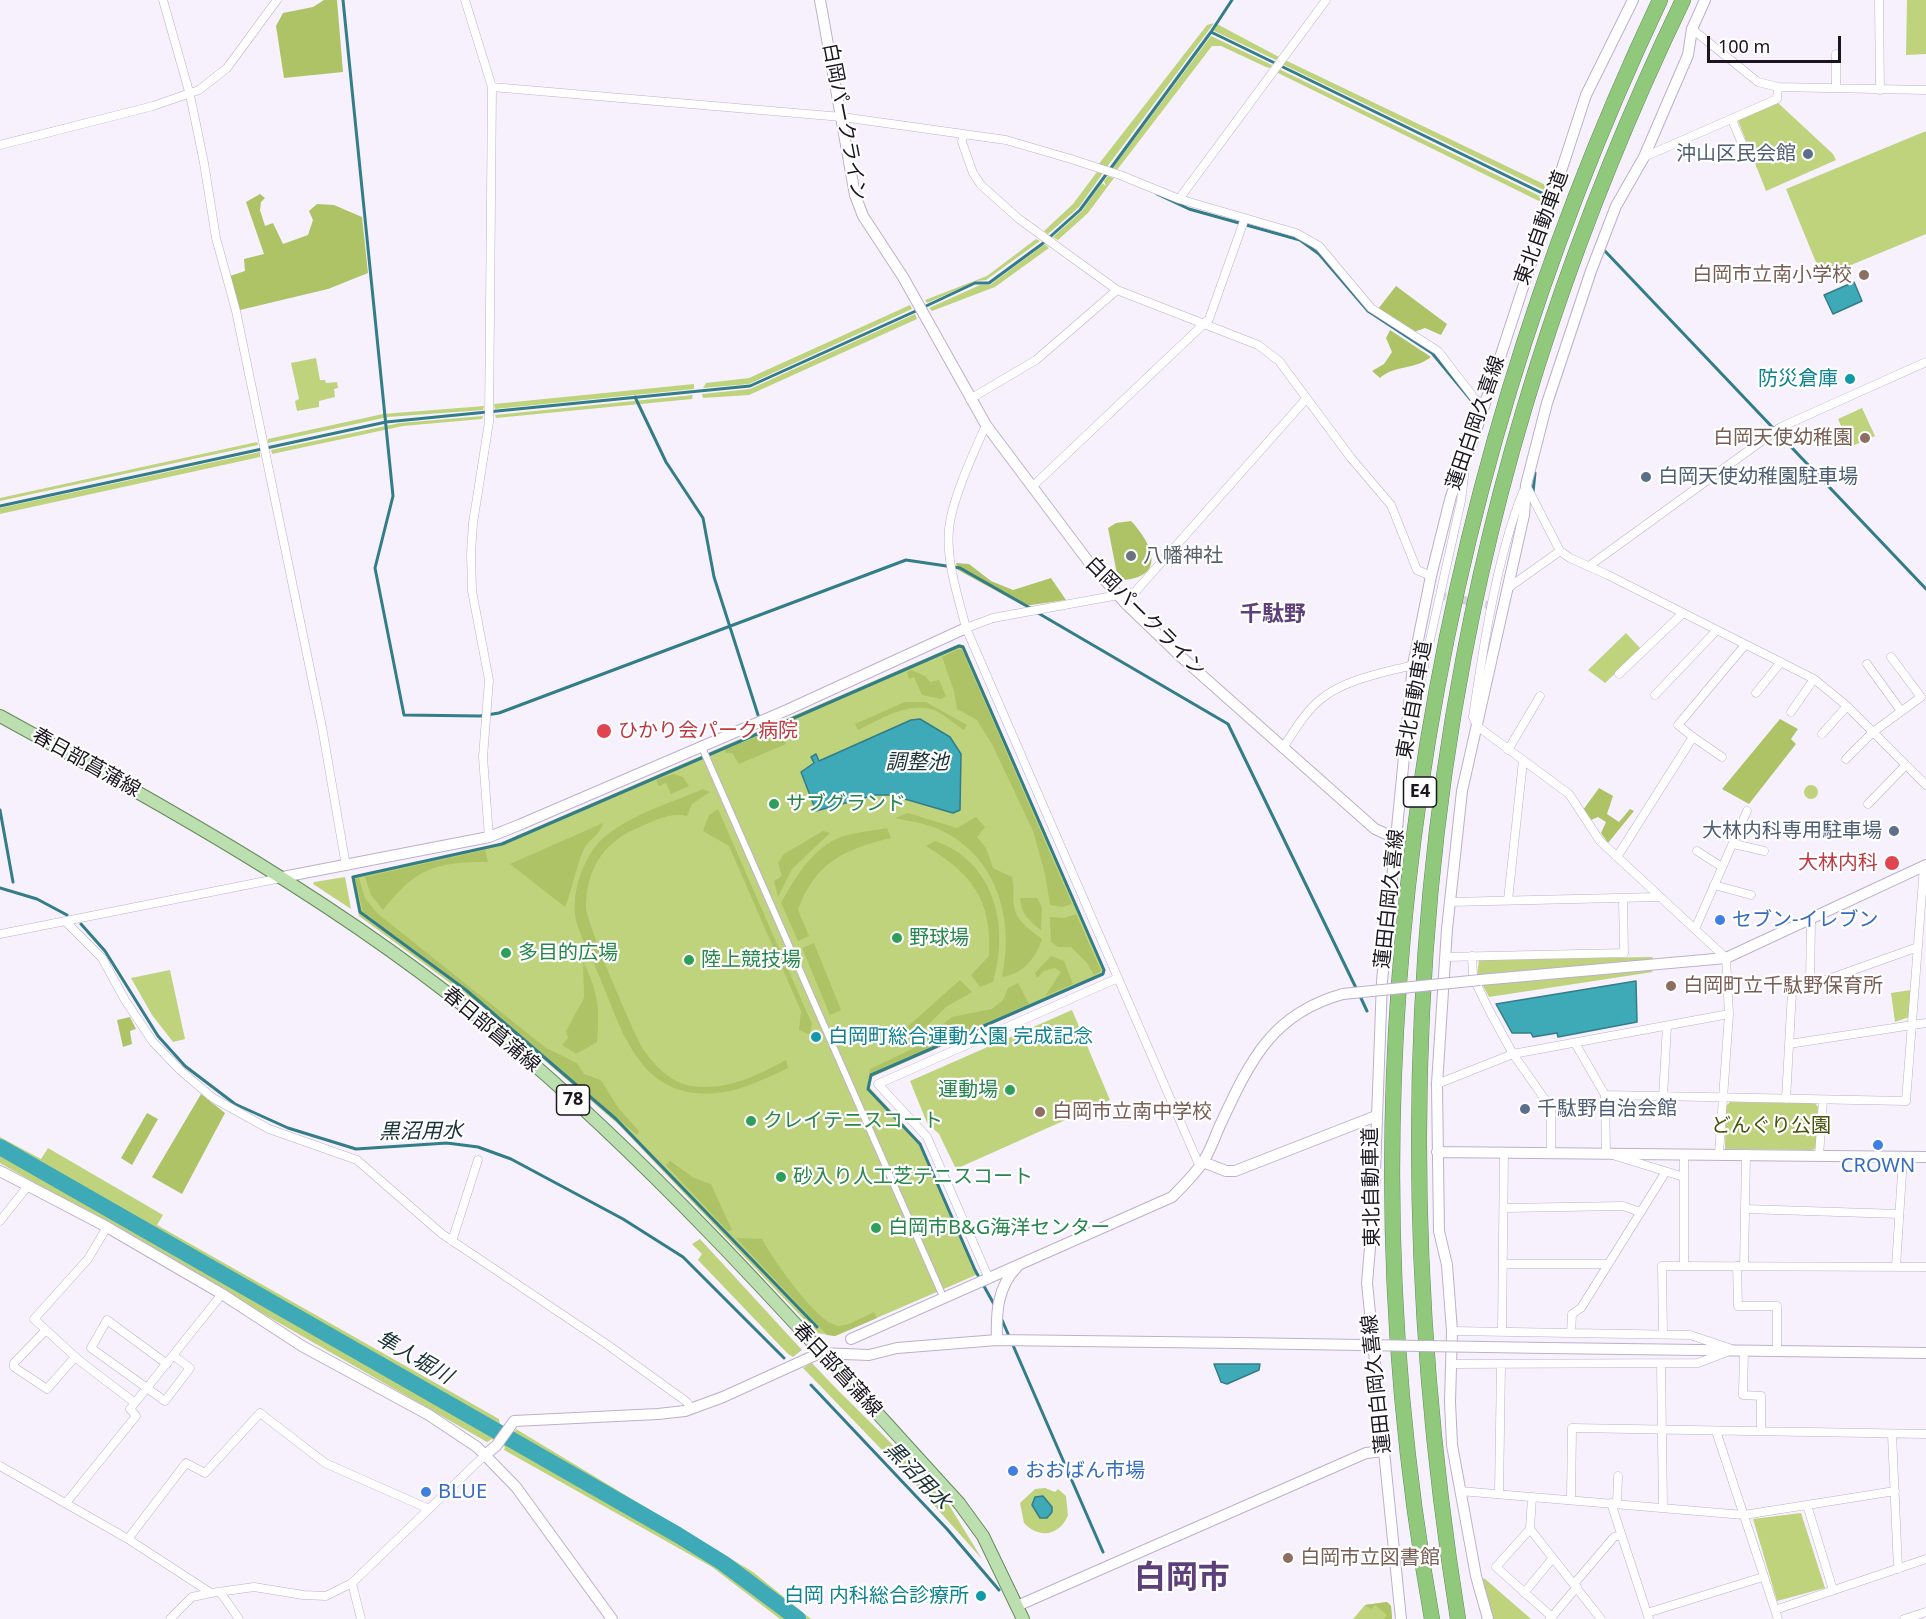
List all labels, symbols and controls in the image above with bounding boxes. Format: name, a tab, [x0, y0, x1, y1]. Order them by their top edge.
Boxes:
scale bar	[1710, 24, 1844, 62]
text: 100 m	[1718, 34, 1770, 58]
street label: 白岡パークライン	[817, 41, 871, 203]
place label: 沖山区民会館	[1676, 142, 1796, 166]
marker: 沖山区民会館	[1801, 147, 1815, 161]
street label: 東北自動車道	[1510, 168, 1574, 288]
place label: 白岡市立南小学校	[1692, 263, 1852, 287]
marker: 白岡市立南小学校	[1857, 268, 1871, 282]
street label: 蓮田白岡久喜線	[1442, 353, 1510, 493]
place label: 防災倉庫	[1758, 367, 1838, 391]
marker: 防災倉庫	[1843, 372, 1857, 386]
place label: 白岡天使幼稚園	[1713, 426, 1853, 450]
marker: 白岡天使幼稚園	[1858, 431, 1872, 445]
place label: 白岡天使幼稚園駐車場	[1658, 465, 1858, 489]
marker: 白岡天使幼稚園駐車場	[1639, 470, 1653, 484]
place label: 八幡神社	[1143, 544, 1223, 568]
marker: 八幡神社	[1124, 549, 1138, 563]
street label: 白岡パークライン	[1080, 552, 1210, 682]
district label: 千駄野	[1240, 602, 1306, 628]
street label: 東北自動車道	[1393, 639, 1437, 761]
place label: ひかり会パーク病院	[618, 719, 798, 743]
marker: ひかり会パーク病院	[595, 722, 613, 740]
street label: 春日部菖蒲線	[28, 723, 144, 803]
water label: 調整池	[886, 750, 948, 776]
road number: E4	[1404, 777, 1436, 807]
place label: サブグランド	[786, 792, 906, 816]
marker: サブグランド	[767, 797, 781, 811]
place label: 大林内科専用駐車場	[1702, 819, 1882, 843]
marker: 大林内科専用駐車場	[1887, 824, 1901, 838]
street label: 蓮田白岡久喜線	[1371, 828, 1409, 970]
place label: 大林内科	[1798, 851, 1878, 875]
marker: 大林内科	[1883, 854, 1901, 872]
place label: セブン-イレブン	[1732, 908, 1878, 932]
marker: セブン-イレブン	[1713, 913, 1727, 927]
place label: 野球場	[909, 926, 969, 950]
marker: 野球場	[890, 931, 904, 945]
place label: 多目的広場	[518, 941, 618, 965]
marker: 多目的広場	[499, 946, 513, 960]
place label: 陸上競技場	[701, 948, 801, 972]
marker: 陸上競技場	[682, 953, 696, 967]
place label: 白岡町立千駄野保育所	[1683, 974, 1883, 998]
marker: 白岡町立千駄野保育所	[1664, 979, 1678, 993]
street label: 春日部菖蒲線	[437, 982, 545, 1078]
place label: 白岡町総合運動公園 完成記念	[828, 1025, 1093, 1049]
marker: 白岡町総合運動公園 完成記念	[809, 1030, 823, 1044]
place label: 運動場	[938, 1078, 998, 1102]
marker: 運動場	[1003, 1083, 1017, 1097]
road number: 78	[556, 1085, 590, 1115]
place label: 千駄野自治会館	[1537, 1097, 1677, 1121]
place label: 白岡市立南中学校	[1052, 1100, 1212, 1124]
marker: 千駄野自治会館	[1518, 1102, 1532, 1116]
marker: 白岡市立南中学校	[1033, 1105, 1047, 1119]
place label: クレイテニスコート	[763, 1109, 943, 1133]
marker: クレイテニスコート	[744, 1114, 758, 1128]
park label: どんぐり公園	[1711, 1114, 1831, 1138]
water label: 黒沼用水	[379, 1119, 463, 1145]
street label: 東北自動車道	[1359, 1127, 1385, 1247]
marker: CROWN	[1871, 1138, 1885, 1152]
place label: CROWN	[1841, 1154, 1915, 1178]
place label: 砂入り人工芝テニスコート	[793, 1165, 1033, 1189]
marker: 砂入り人工芝テニスコート	[774, 1170, 788, 1184]
place label: 白岡市B&G海洋センター	[888, 1216, 1110, 1240]
marker: 白岡市B&G海洋センター	[869, 1221, 883, 1235]
street label: 蓮田白岡久喜線	[1358, 1313, 1396, 1455]
street label: 春日部菖蒲線	[787, 1318, 887, 1422]
water label: 隼人堀川	[371, 1326, 457, 1390]
water label: 黒沼用水	[879, 1437, 955, 1515]
place label: おおばん市場	[1025, 1459, 1145, 1483]
marker: おおばん市場	[1006, 1464, 1020, 1478]
place label: BLUE	[438, 1480, 487, 1504]
marker: BLUE	[419, 1485, 433, 1499]
place label: 白岡市立図書館	[1300, 1546, 1440, 1570]
marker: 白岡市立図書館	[1281, 1551, 1295, 1565]
district label: 白岡市	[1134, 1560, 1230, 1598]
place label: 白岡 内科総合診療所	[784, 1584, 969, 1608]
marker: 白岡 内科総合診療所	[974, 1589, 988, 1603]

